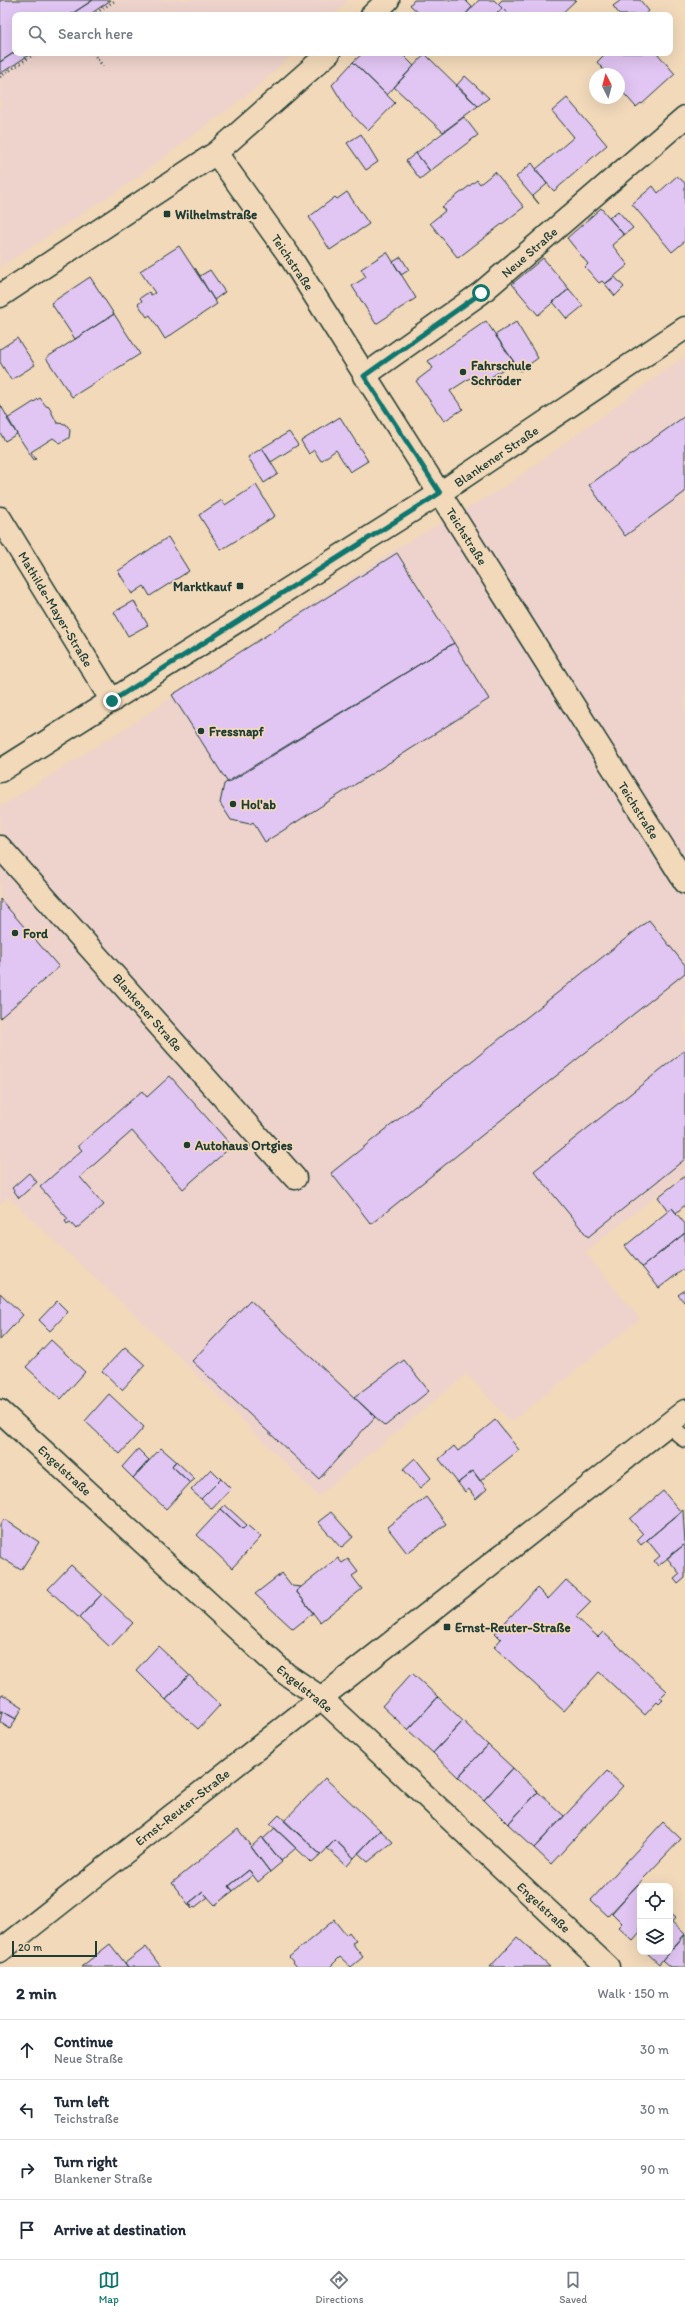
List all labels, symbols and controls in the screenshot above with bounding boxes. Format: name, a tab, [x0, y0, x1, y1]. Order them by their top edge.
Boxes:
search box	[12, 12, 673, 56]
icon: search	[26, 23, 48, 45]
text: Search here	[58, 25, 133, 43]
north arrow	[589, 68, 625, 104]
place label: Wilhelmstraße	[175, 207, 257, 222]
marker: Wilhelmstraße	[162, 209, 172, 219]
street label: Neue Straße	[498, 224, 560, 281]
street label: Teichstraße	[268, 231, 317, 293]
route start	[472, 284, 490, 302]
place label: Fahrschule Schröder	[471, 358, 532, 388]
marker: Fahrschule Schröder	[458, 367, 468, 377]
street label: Blankener Straße	[451, 423, 541, 490]
street label: Teichstraße	[443, 505, 490, 568]
street label: Mathilde-Mayer-Straße	[15, 549, 96, 670]
place label: Marktkauf	[173, 579, 232, 594]
marker: Marktkauf	[235, 581, 245, 591]
route end	[103, 692, 121, 710]
place label: Fressnapf	[209, 724, 265, 740]
marker: Fressnapf	[196, 726, 206, 736]
street label: Teichstraße	[615, 779, 662, 842]
place label: Hol'ab	[241, 797, 276, 812]
marker: Hol'ab	[228, 799, 238, 809]
place label: Ford	[23, 926, 49, 941]
marker: Ford	[10, 928, 20, 938]
street label: Blankener Straße	[110, 970, 186, 1054]
place label: Autohaus Ortgies	[194, 1138, 293, 1154]
marker: Autohaus Ortgies	[182, 1140, 192, 1150]
street label: Engelstraße	[35, 1442, 94, 1499]
place label: Ernst-Reuter-Straße	[455, 1620, 571, 1635]
marker: Ernst-Reuter-Straße	[442, 1622, 452, 1632]
street label: Engelstraße	[274, 1661, 336, 1715]
street label: Ernst-Reuter-Straße	[132, 1766, 233, 1849]
street label: Engelstraße	[514, 1879, 573, 1936]
map controls	[637, 1883, 673, 1955]
button: locate	[637, 1883, 673, 1919]
button: layers	[637, 1919, 673, 1955]
scale bar	[12, 1939, 97, 1958]
text: 20 m	[18, 1941, 42, 1954]
text: 2 min	[16, 1983, 56, 2003]
text: Walk · 150 m	[598, 1986, 669, 2001]
text: Continue	[54, 2033, 113, 2051]
icon: ahead	[16, 2039, 38, 2061]
text: 30 m	[640, 2042, 669, 2057]
text: Neue Straße	[54, 2051, 123, 2066]
text: Turn left	[54, 2093, 109, 2111]
icon: left	[16, 2099, 38, 2121]
text: 30 m	[640, 2102, 669, 2117]
text: Teichstraße	[54, 2111, 119, 2126]
text: Turn right	[54, 2153, 118, 2171]
icon: right	[16, 2159, 38, 2181]
text: 90 m	[640, 2162, 669, 2177]
text: Blankener Straße	[54, 2171, 152, 2186]
icon: arrive	[16, 2219, 38, 2241]
text: Arrive at destination	[54, 2221, 186, 2239]
tab: Map	[98, 2269, 120, 2306]
tab: Directions	[315, 2269, 364, 2306]
tab: Saved	[559, 2269, 587, 2306]

